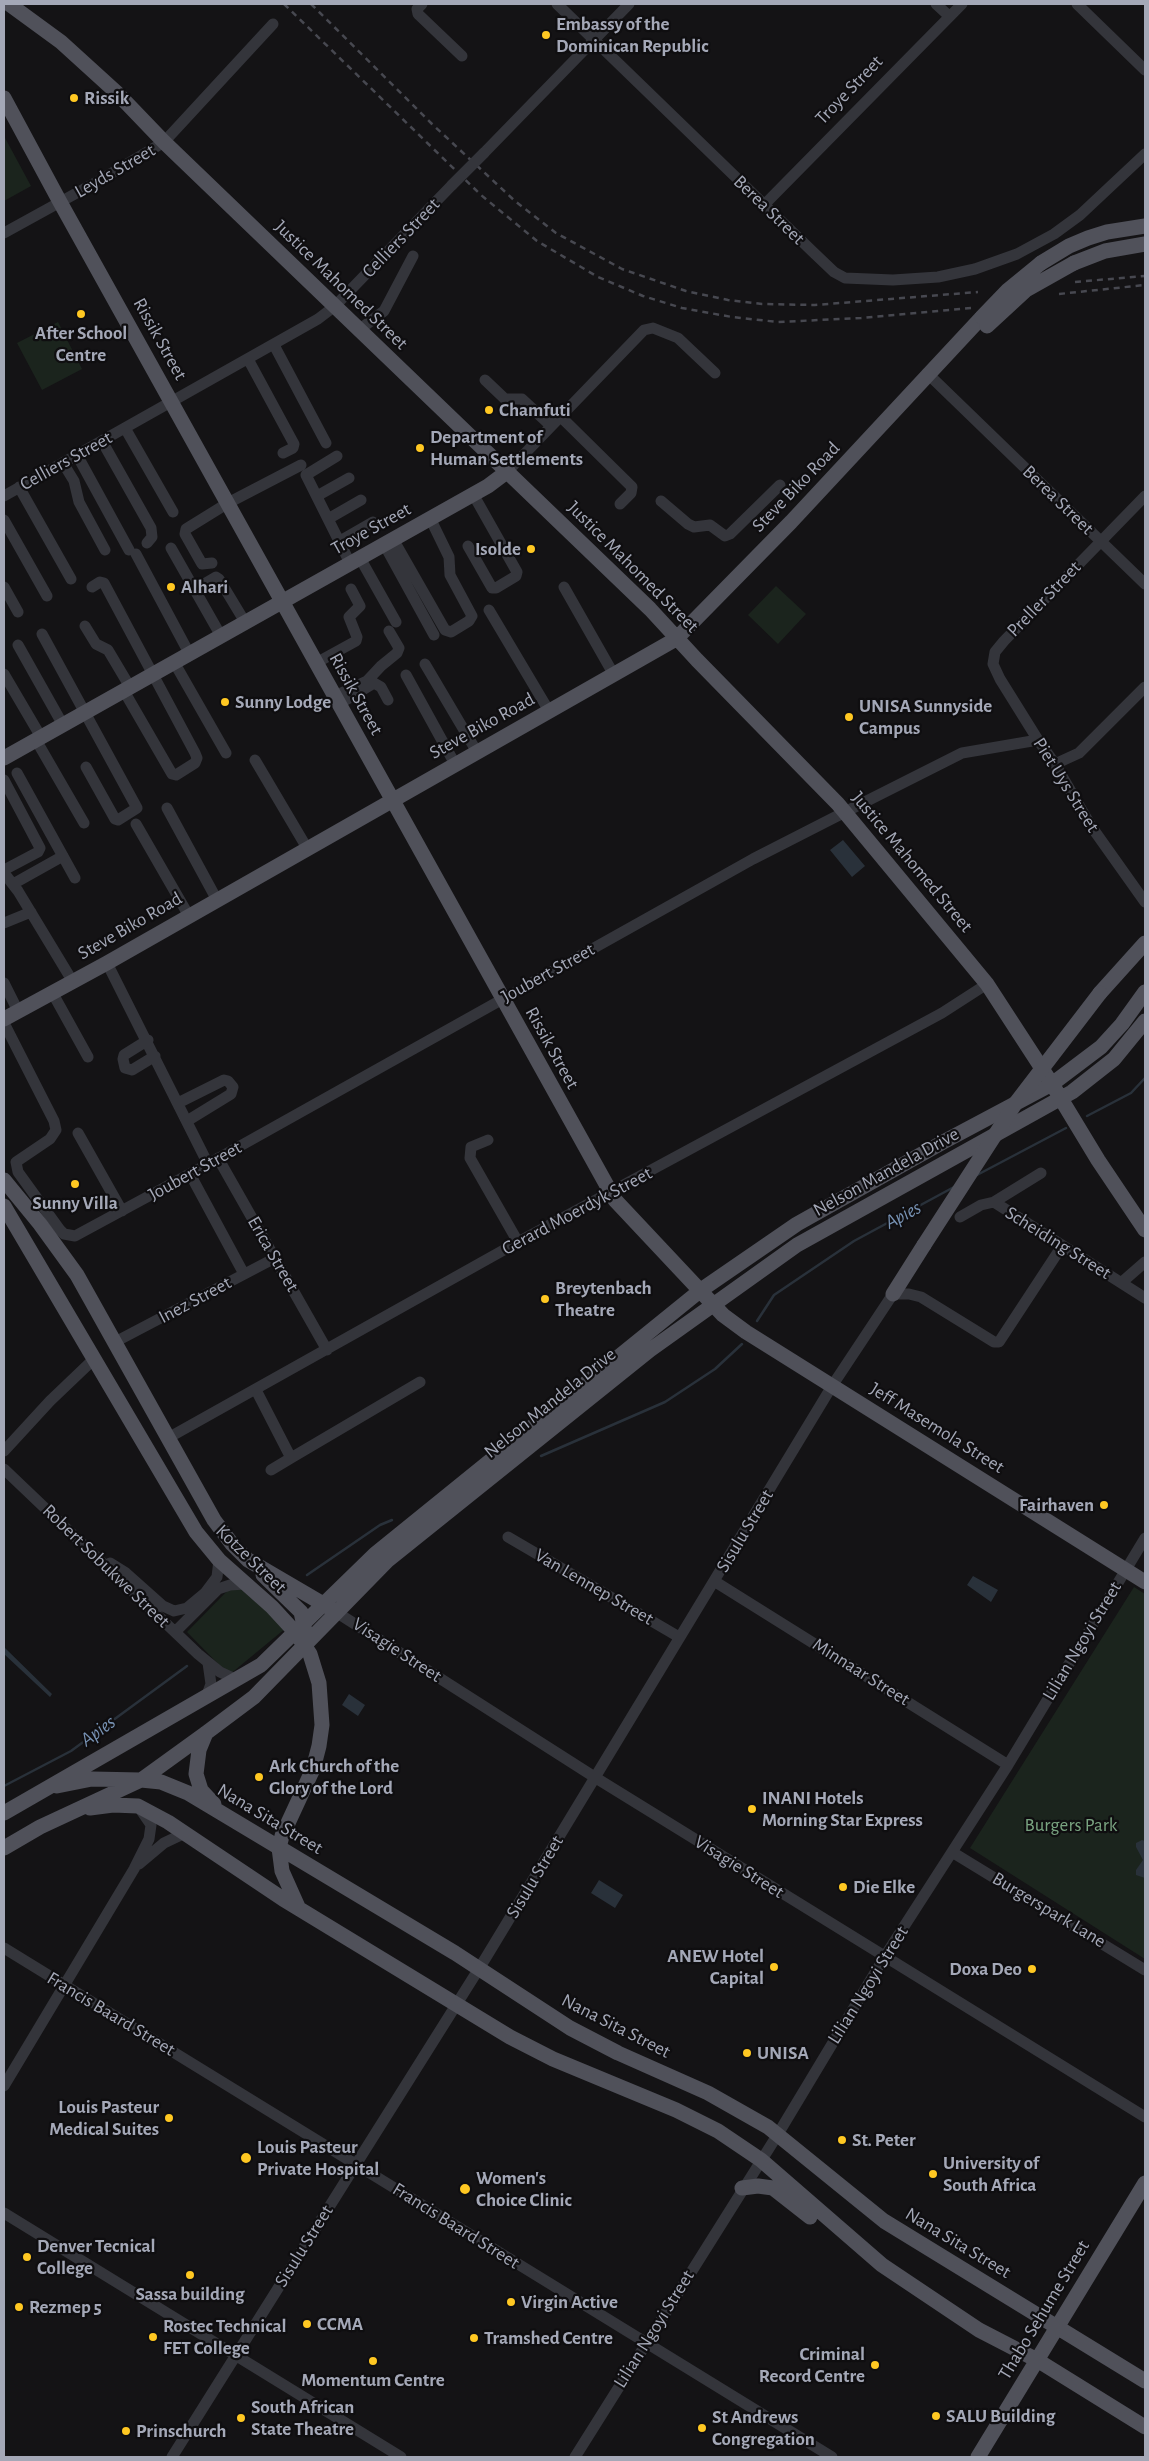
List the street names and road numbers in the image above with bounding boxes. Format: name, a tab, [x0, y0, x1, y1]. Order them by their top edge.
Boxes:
street label: Troye Street	[810, 51, 888, 129]
street label: Leyds Street	[71, 139, 159, 203]
street label: Berea Street	[729, 170, 809, 250]
street label: Celliers Street	[357, 193, 445, 283]
street label: Justice Mahomed Street	[270, 215, 412, 355]
street label: Rissik Street	[128, 294, 192, 384]
street label: Celliers Street	[16, 426, 116, 496]
street label: Steve Biko Road	[747, 437, 845, 537]
street label: Berea Street	[1018, 460, 1098, 540]
street label: Justice Mahomed Street	[563, 497, 703, 637]
street label: Troye Street	[327, 498, 415, 560]
street label: Preller Street	[1002, 556, 1086, 642]
street label: Rissik Street	[324, 649, 388, 739]
street label: Steve Biko Road	[425, 688, 539, 764]
street label: Piet Uys Street	[1028, 733, 1104, 837]
street label: Justice Mahomed Street	[847, 787, 977, 937]
street label: Steve Biko Road	[74, 887, 186, 965]
street label: Joubert Street	[497, 938, 599, 1008]
street label: Rissik Street	[520, 1003, 584, 1093]
street label: Nelson Mandela Drive	[809, 1122, 963, 1222]
street label: Joubert Street	[144, 1136, 246, 1206]
street label: Gerard Moerdyk Street	[498, 1162, 656, 1260]
street label: Scheiding Street	[1001, 1201, 1115, 1285]
street label: Erica Street	[242, 1212, 304, 1296]
street label: Inez Street	[155, 1271, 235, 1329]
street label: Nelson Mandela Drive	[479, 1343, 621, 1463]
street label: Jeff Masemola Street	[866, 1377, 1008, 1479]
street label: Sisulu Street	[711, 1485, 779, 1577]
street label: Robert Sobukwe Street	[38, 1499, 174, 1633]
street label: Kotze Street	[211, 1520, 291, 1598]
street label: Van Lennep Street	[531, 1544, 657, 1630]
street label: Lilian Ngoyi Street	[1038, 1577, 1126, 1705]
street label: Visagie Street	[348, 1613, 446, 1687]
street label: Minnaar Street	[808, 1633, 914, 1711]
street label: Nana Sita Street	[213, 1779, 327, 1859]
street label: Visagie Street	[690, 1830, 788, 1904]
street label: Sisulu Street	[501, 1831, 569, 1923]
street label: Burgerspark Lane	[988, 1867, 1110, 1953]
street label: Lilian Ngoyi Street	[823, 1922, 913, 2048]
street label: Francis Baard Street	[43, 1967, 179, 2061]
street label: Nana Sita Street	[558, 1989, 674, 2063]
street label: Francis Baard Street	[388, 2178, 524, 2274]
street label: Sisulu Street	[270, 2201, 338, 2291]
street label: Nana Sita Street	[901, 2203, 1015, 2283]
street label: Thabo Sehume Street	[993, 2236, 1095, 2384]
street label: Lilian Ngoyi Street	[609, 2266, 699, 2392]

